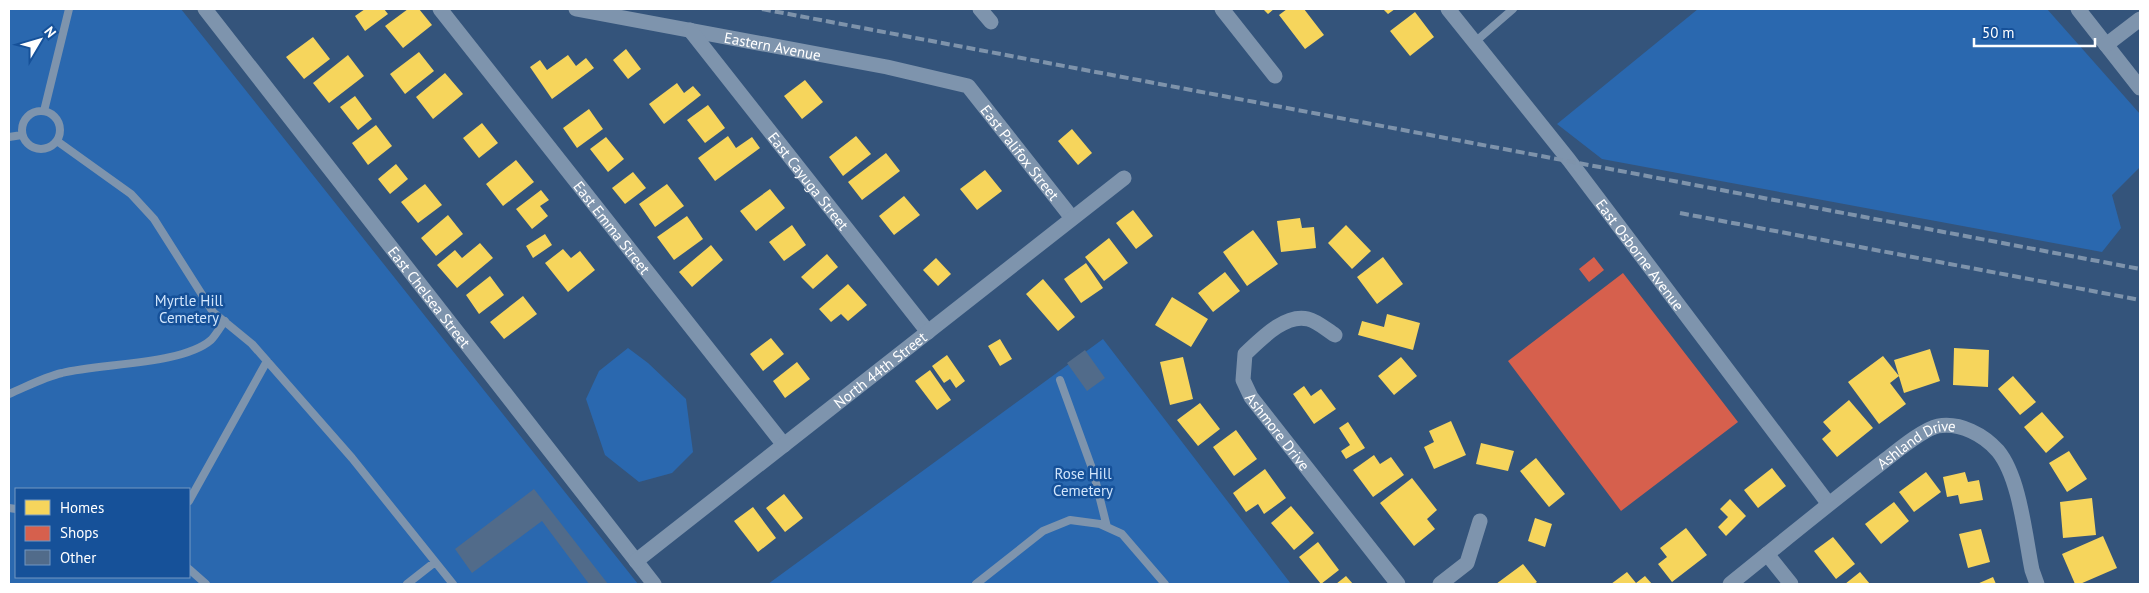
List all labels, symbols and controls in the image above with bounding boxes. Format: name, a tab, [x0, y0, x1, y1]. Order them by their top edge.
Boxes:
north arrow	[15, 15, 65, 65]
scale bar	[1974, 15, 2095, 47]
text: N	[40, 23, 60, 41]
text: 50 m	[1982, 23, 2015, 42]
street label: Eastern Avenue	[723, 27, 823, 64]
street label: East Palifox Street	[977, 101, 1064, 204]
street label: East Cayuga Street	[764, 128, 853, 234]
street label: East Emma Street	[570, 177, 655, 278]
street label: East Osborne Avenue	[1592, 195, 1689, 314]
street label: East Chelsea Street	[384, 242, 475, 351]
park label: Myrtle Hill Cemetery	[155, 291, 224, 327]
street label: North 44th Street	[830, 327, 930, 412]
street label: Ashmore Drive	[1241, 389, 1314, 474]
street label: Ashland Drive	[1873, 416, 1957, 473]
park label: Rose Hill Cemetery	[1053, 464, 1113, 500]
legend	[15, 488, 190, 578]
text: Homes	[60, 498, 104, 517]
text: Shops	[60, 523, 99, 542]
text: Other	[60, 548, 96, 567]

